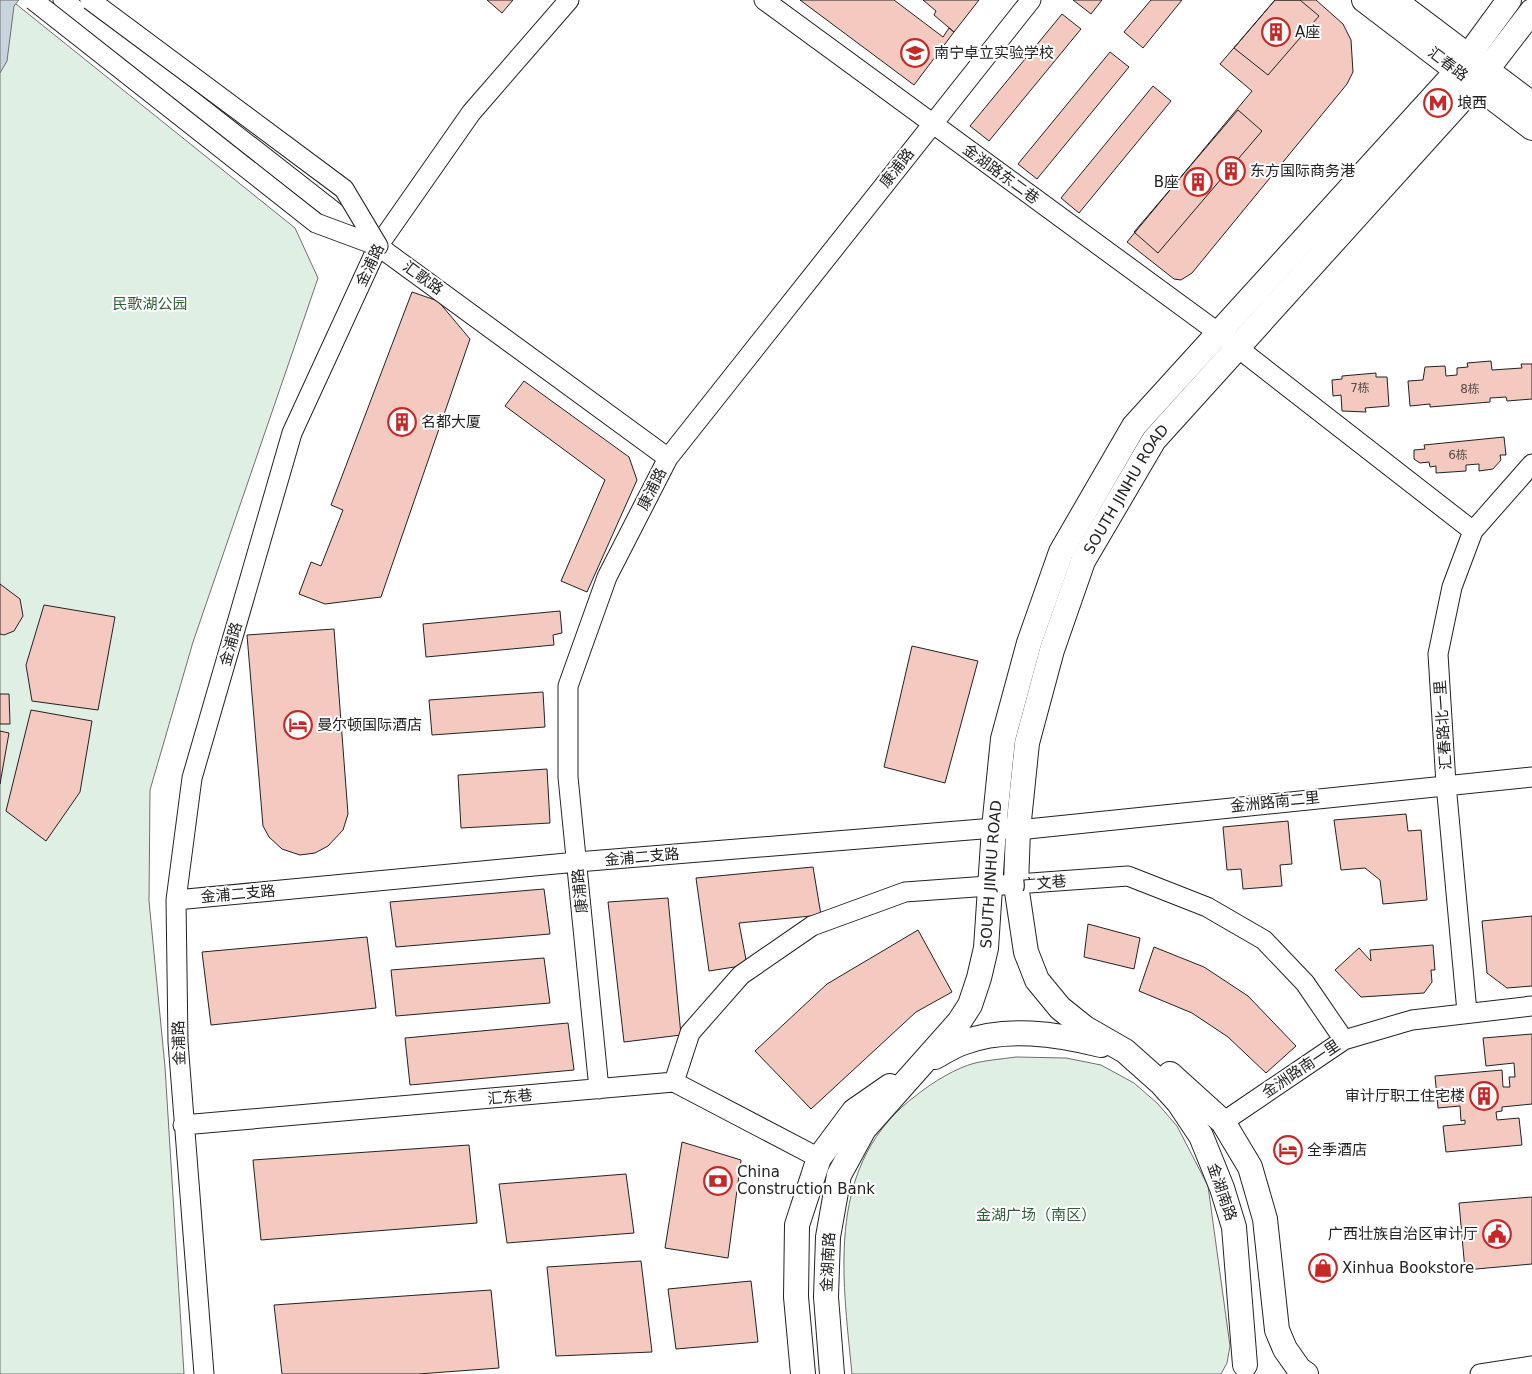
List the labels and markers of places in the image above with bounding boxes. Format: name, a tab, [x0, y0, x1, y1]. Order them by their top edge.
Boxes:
building icon: A座	[1261, 17, 1291, 47]
place label: A座	[1295, 23, 1320, 41]
school or university icon: 南宁卓立实验学校	[900, 38, 930, 68]
place label: 南宁卓立实验学校	[934, 44, 1054, 62]
metro station icon: 埌西	[1423, 88, 1453, 118]
place label: 埌西	[1457, 94, 1487, 112]
building icon: 东方国际商务港	[1216, 156, 1246, 186]
place label: 东方国际商务港	[1250, 162, 1355, 180]
building icon: B座	[1183, 167, 1213, 197]
place label: B座	[1154, 173, 1179, 191]
building icon: 名都大厦	[387, 407, 417, 437]
place label: 名都大厦	[421, 413, 481, 431]
hotel icon: 曼尔顿国际酒店	[283, 710, 313, 740]
place label: 曼尔顿国际酒店	[317, 716, 422, 734]
building icon: 审计厅职工住宅楼	[1469, 1081, 1499, 1111]
place label: 审计厅职工住宅楼	[1345, 1087, 1465, 1105]
hotel icon: 全季酒店	[1273, 1135, 1303, 1165]
place label: 全季酒店	[1307, 1141, 1367, 1159]
place label: China Construction Bank	[737, 1163, 875, 1198]
bank icon: China Construction Bank	[703, 1166, 733, 1196]
public building icon: 广西壮族自治区审计厅	[1482, 1219, 1512, 1249]
place label: 广西壮族自治区审计厅	[1328, 1225, 1478, 1243]
shop icon: Xinhua Bookstore	[1308, 1253, 1338, 1283]
place label: Xinhua Bookstore	[1342, 1259, 1474, 1277]

